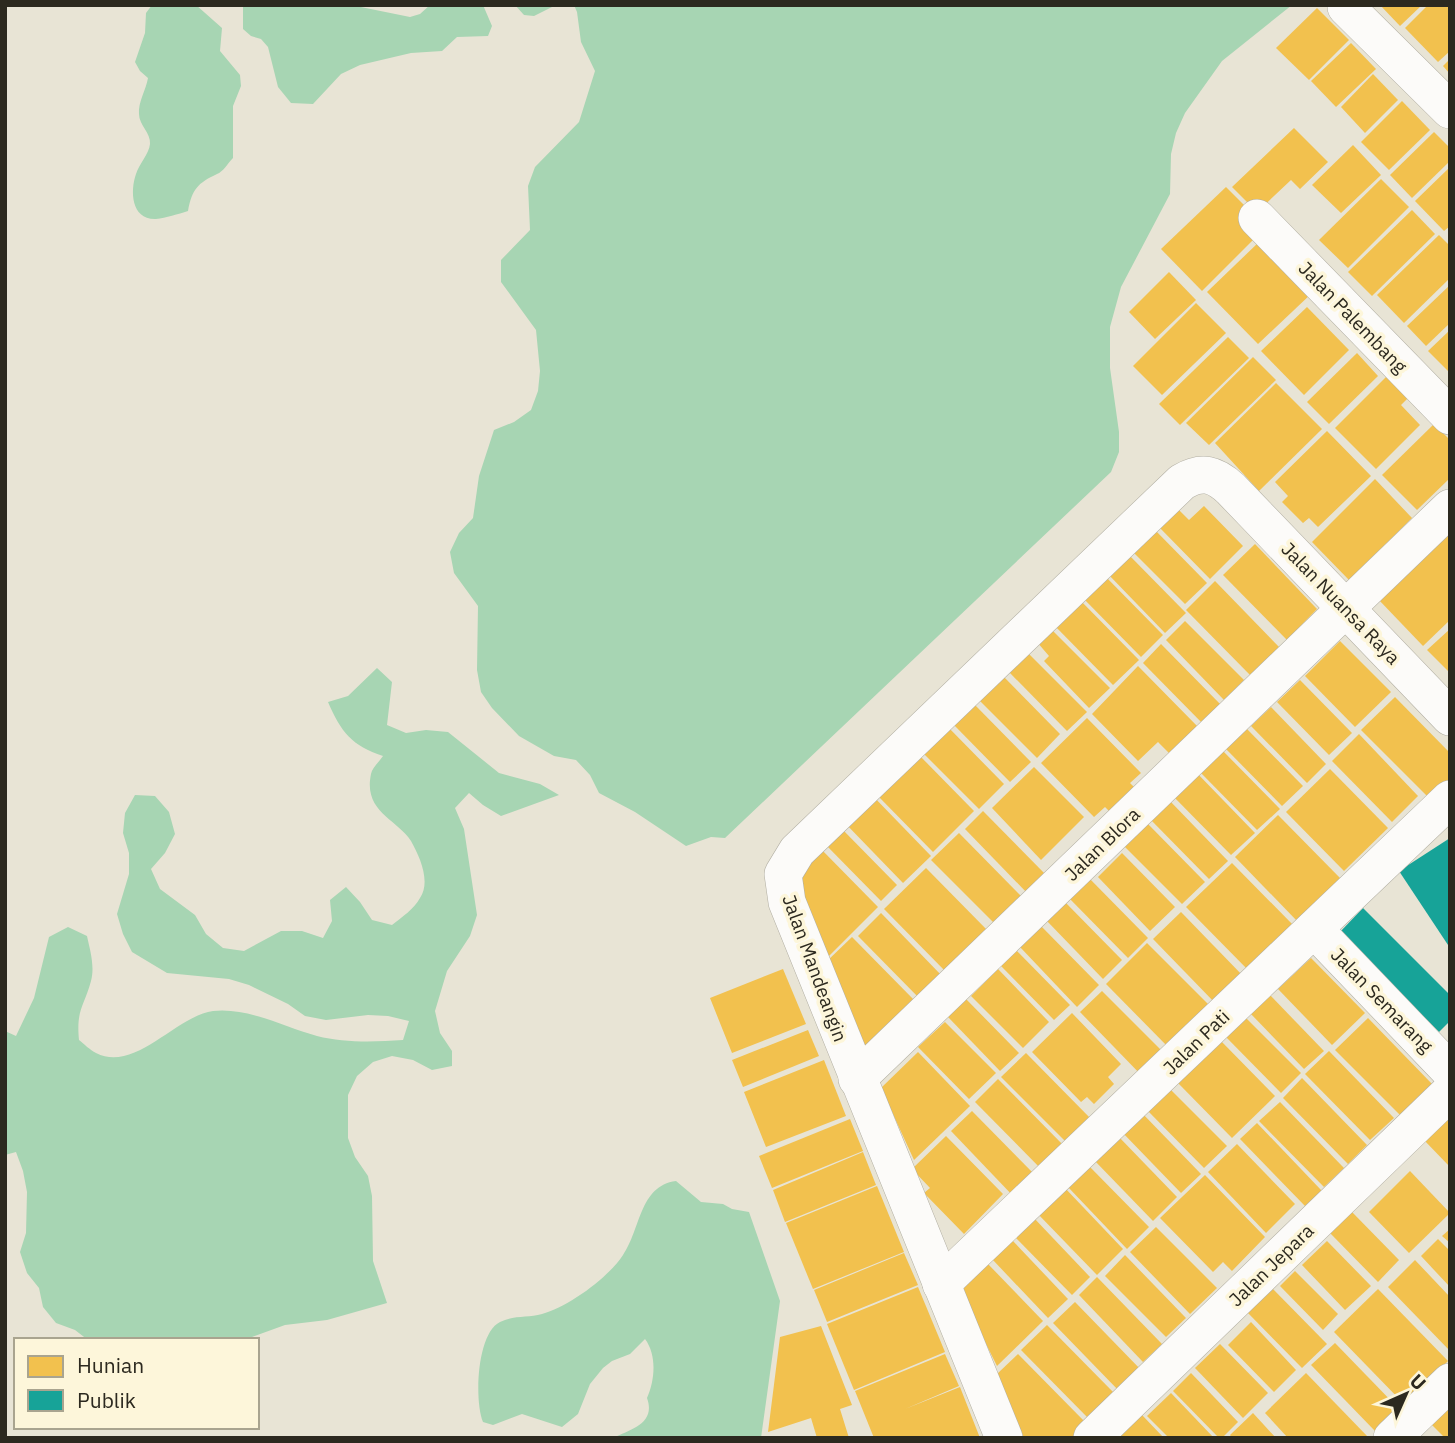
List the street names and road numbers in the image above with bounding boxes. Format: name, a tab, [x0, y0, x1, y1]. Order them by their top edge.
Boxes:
street label: Jalan Palembang	[1294, 256, 1412, 378]
street label: Jalan Nuansa Raya	[1276, 537, 1406, 669]
street label: Jalan Blora	[1059, 802, 1145, 886]
street label: Jalan Mandeangin	[777, 891, 853, 1045]
street label: Jalan Semarang	[1326, 943, 1438, 1057]
street label: Jalan Pati	[1158, 1004, 1234, 1080]
street label: Jalan Jepara	[1224, 1219, 1318, 1311]

